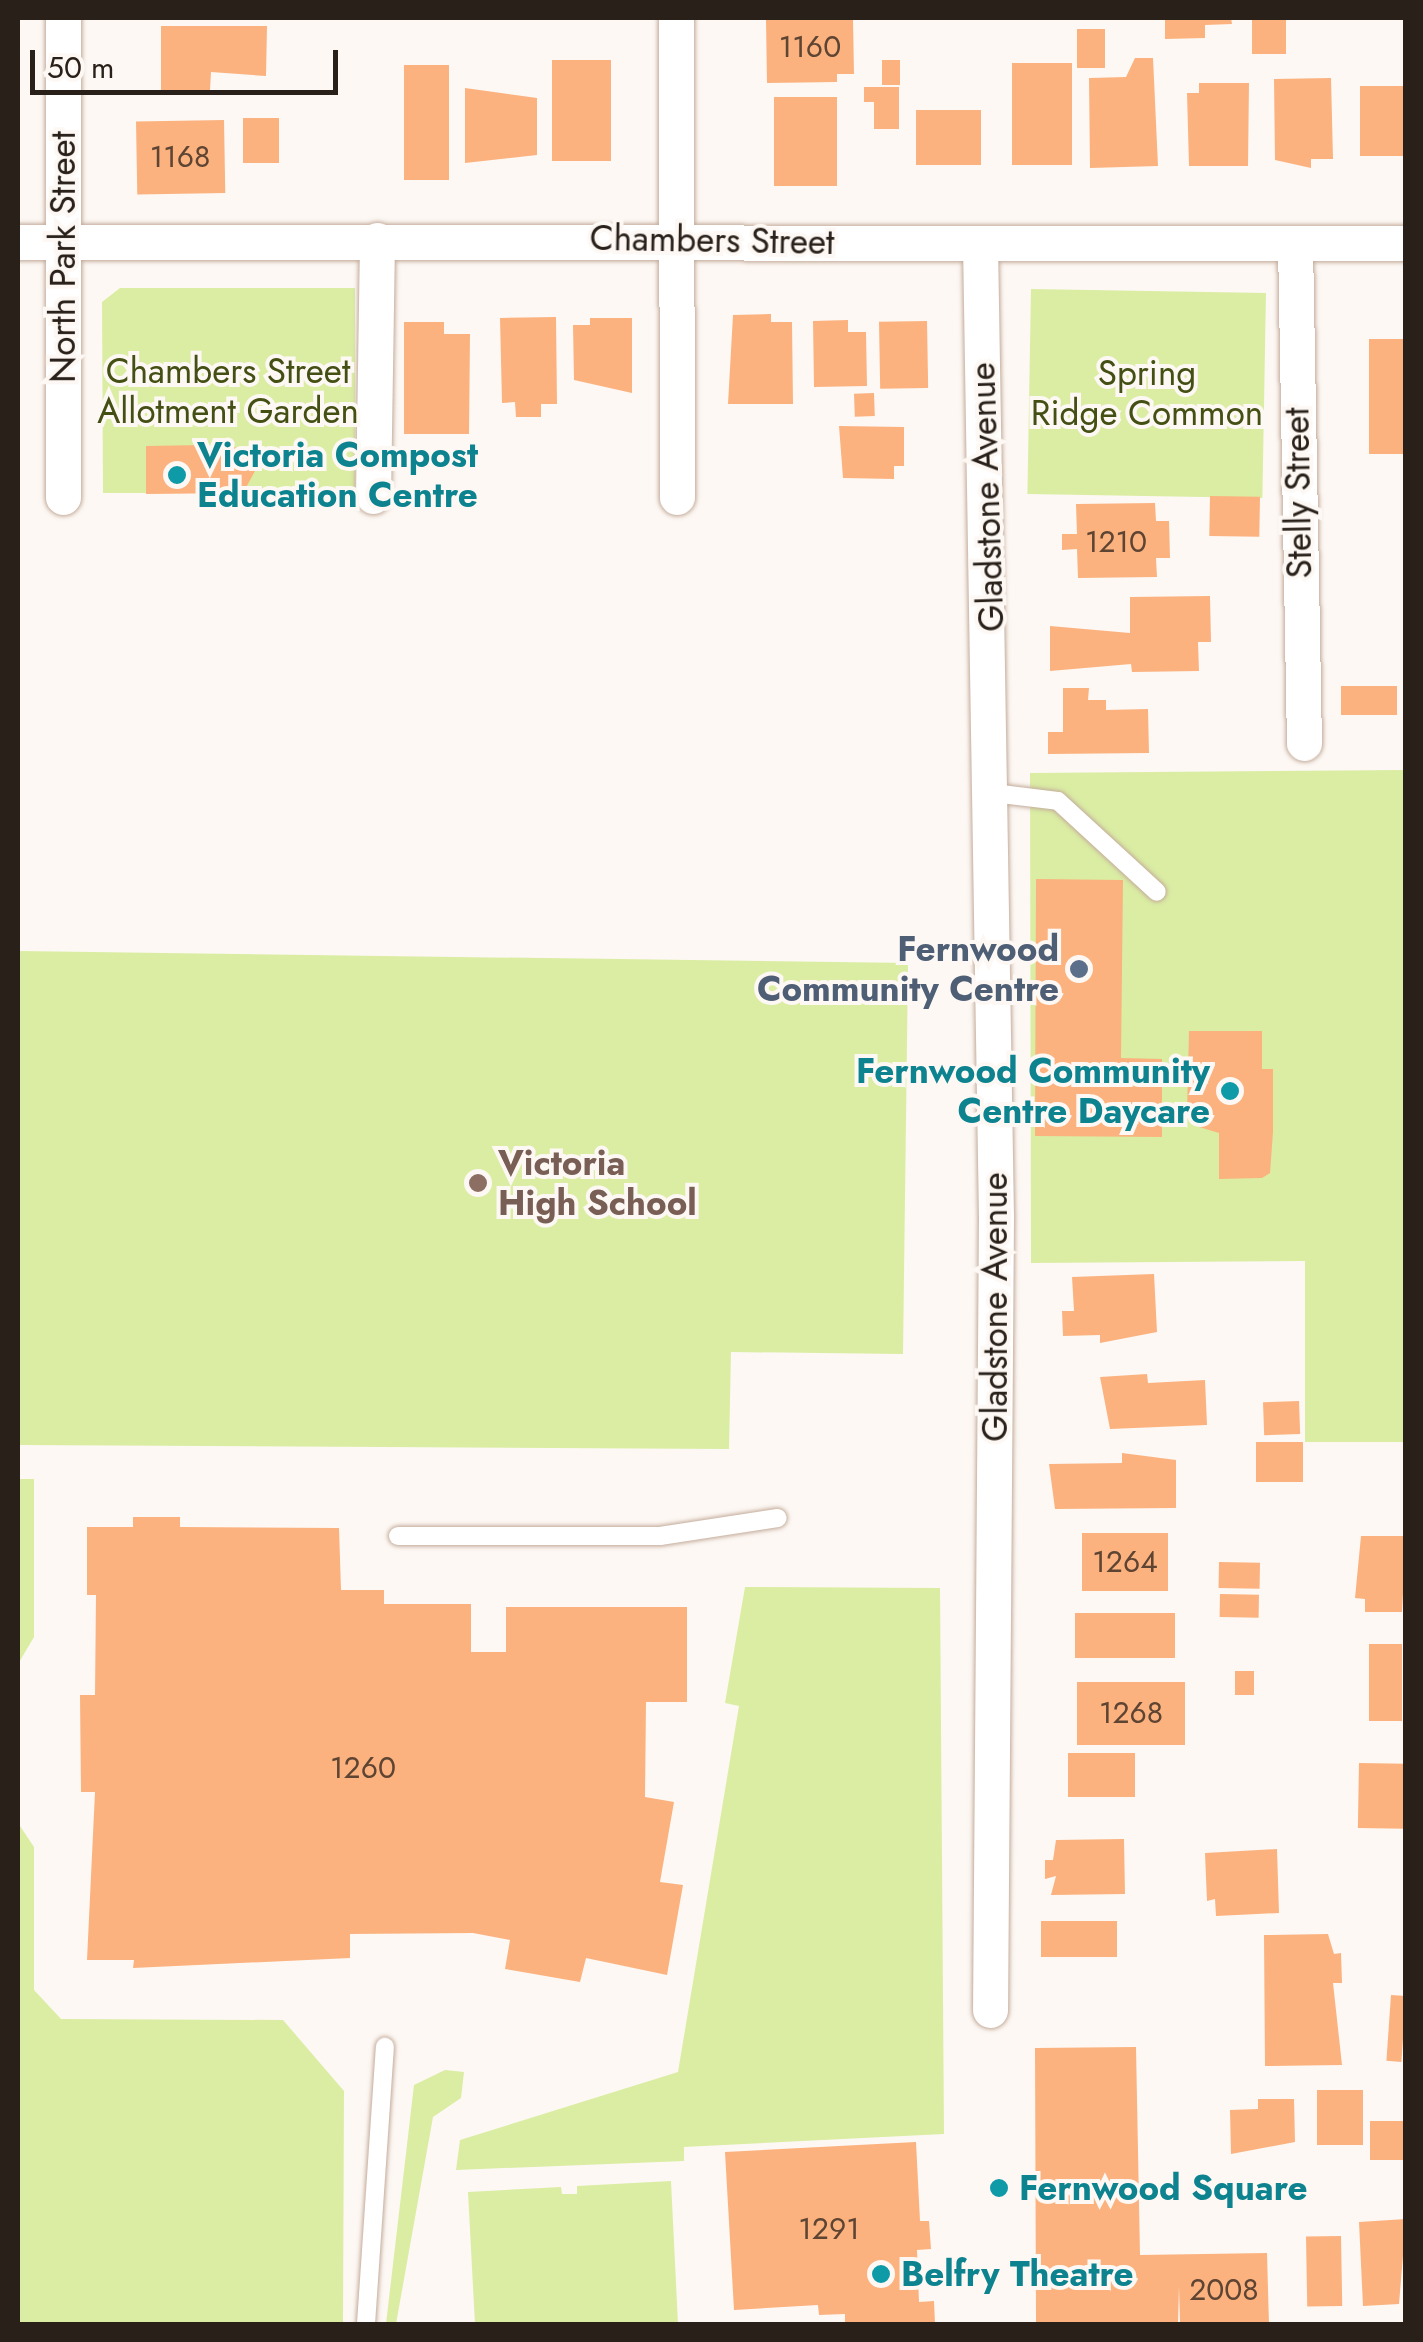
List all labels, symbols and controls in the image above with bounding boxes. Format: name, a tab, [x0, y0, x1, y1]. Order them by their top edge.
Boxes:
house number: 1160	[779, 29, 841, 65]
scale bar	[35, 30, 342, 92]
text: 50 m	[47, 46, 114, 89]
street label: North Park Street	[42, 131, 84, 383]
house number: 1168	[150, 139, 210, 175]
street label: Chambers Street	[589, 217, 835, 263]
park label: Chambers Street Allotment Garden	[97, 350, 359, 432]
park label: Spring Ridge Common	[1031, 352, 1263, 434]
street label: Gladstone Avenue	[961, 362, 1013, 632]
street label: Stelly Street	[1276, 407, 1320, 579]
place label: Victoria Compost Education Centre	[197, 434, 478, 516]
marker: Victoria Compost Education Centre	[166, 464, 188, 486]
house number: 1210	[1085, 524, 1147, 560]
place label: Fernwood Community Centre	[757, 928, 1059, 1010]
marker: Fernwood Community Centre	[1068, 958, 1090, 980]
place label: Fernwood Community Centre Daycare	[856, 1050, 1210, 1132]
marker: Fernwood Community Centre Daycare	[1219, 1080, 1241, 1102]
place label: Victoria High School	[498, 1142, 697, 1224]
marker: Victoria High School	[467, 1172, 489, 1194]
street label: Gladstone Avenue	[974, 1172, 1016, 1442]
house number: 1264	[1092, 1544, 1158, 1580]
house number: 1268	[1099, 1695, 1163, 1731]
house number: 1260	[330, 1750, 396, 1786]
place label: Fernwood Square	[1019, 2167, 1308, 2209]
marker: Fernwood Square	[988, 2177, 1010, 2199]
house number: 1291	[798, 2211, 860, 2247]
place label: Belfry Theatre	[901, 2253, 1133, 2295]
marker: Belfry Theatre	[870, 2263, 892, 2285]
house number: 2008	[1189, 2272, 1259, 2308]

